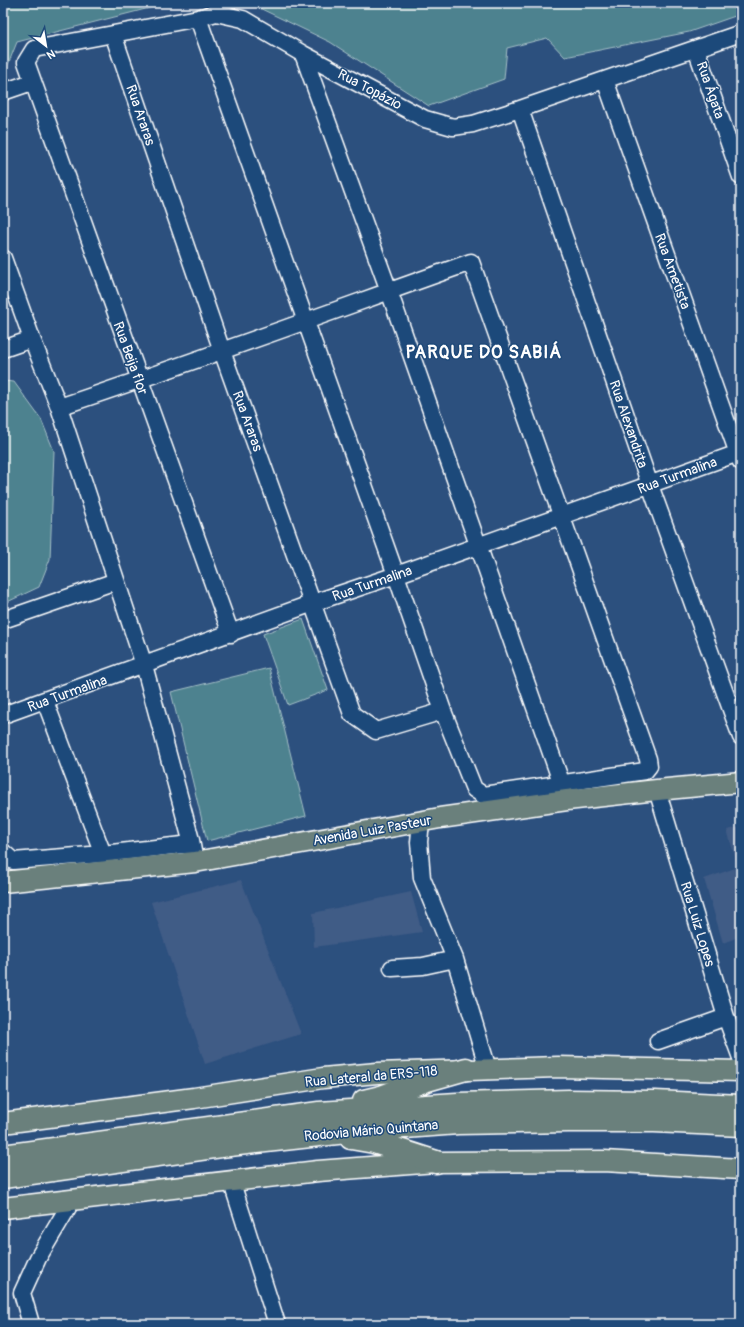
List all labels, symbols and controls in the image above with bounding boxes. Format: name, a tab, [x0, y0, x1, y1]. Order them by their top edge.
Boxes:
north arrow	[26, 26, 66, 66]
text: N	[44, 47, 57, 62]
street label: Rua Ágata	[693, 59, 729, 121]
street label: Rua Topázio	[335, 66, 405, 114]
street label: Rua Araras	[122, 83, 159, 148]
street label: Rua Ametista	[651, 231, 694, 311]
street label: Rua Beija flor	[109, 319, 152, 397]
district label: PARQUE DO SABIÁ	[406, 341, 562, 364]
street label: Rua Alexandrita	[606, 378, 651, 470]
street label: Rua Araras	[229, 389, 267, 454]
street label: Rua Turmalina	[635, 453, 719, 498]
street label: Rua Turmalina	[330, 562, 414, 605]
street label: Rua Turmalina	[25, 671, 109, 716]
street label: Avenida Luiz Pasteur	[311, 812, 433, 849]
street label: Rua Luiz Lopes	[677, 880, 719, 969]
street label: Rua Lateral da ERS-118	[304, 1062, 438, 1091]
street label: Rodovia Mário Quintana	[303, 1116, 439, 1145]

